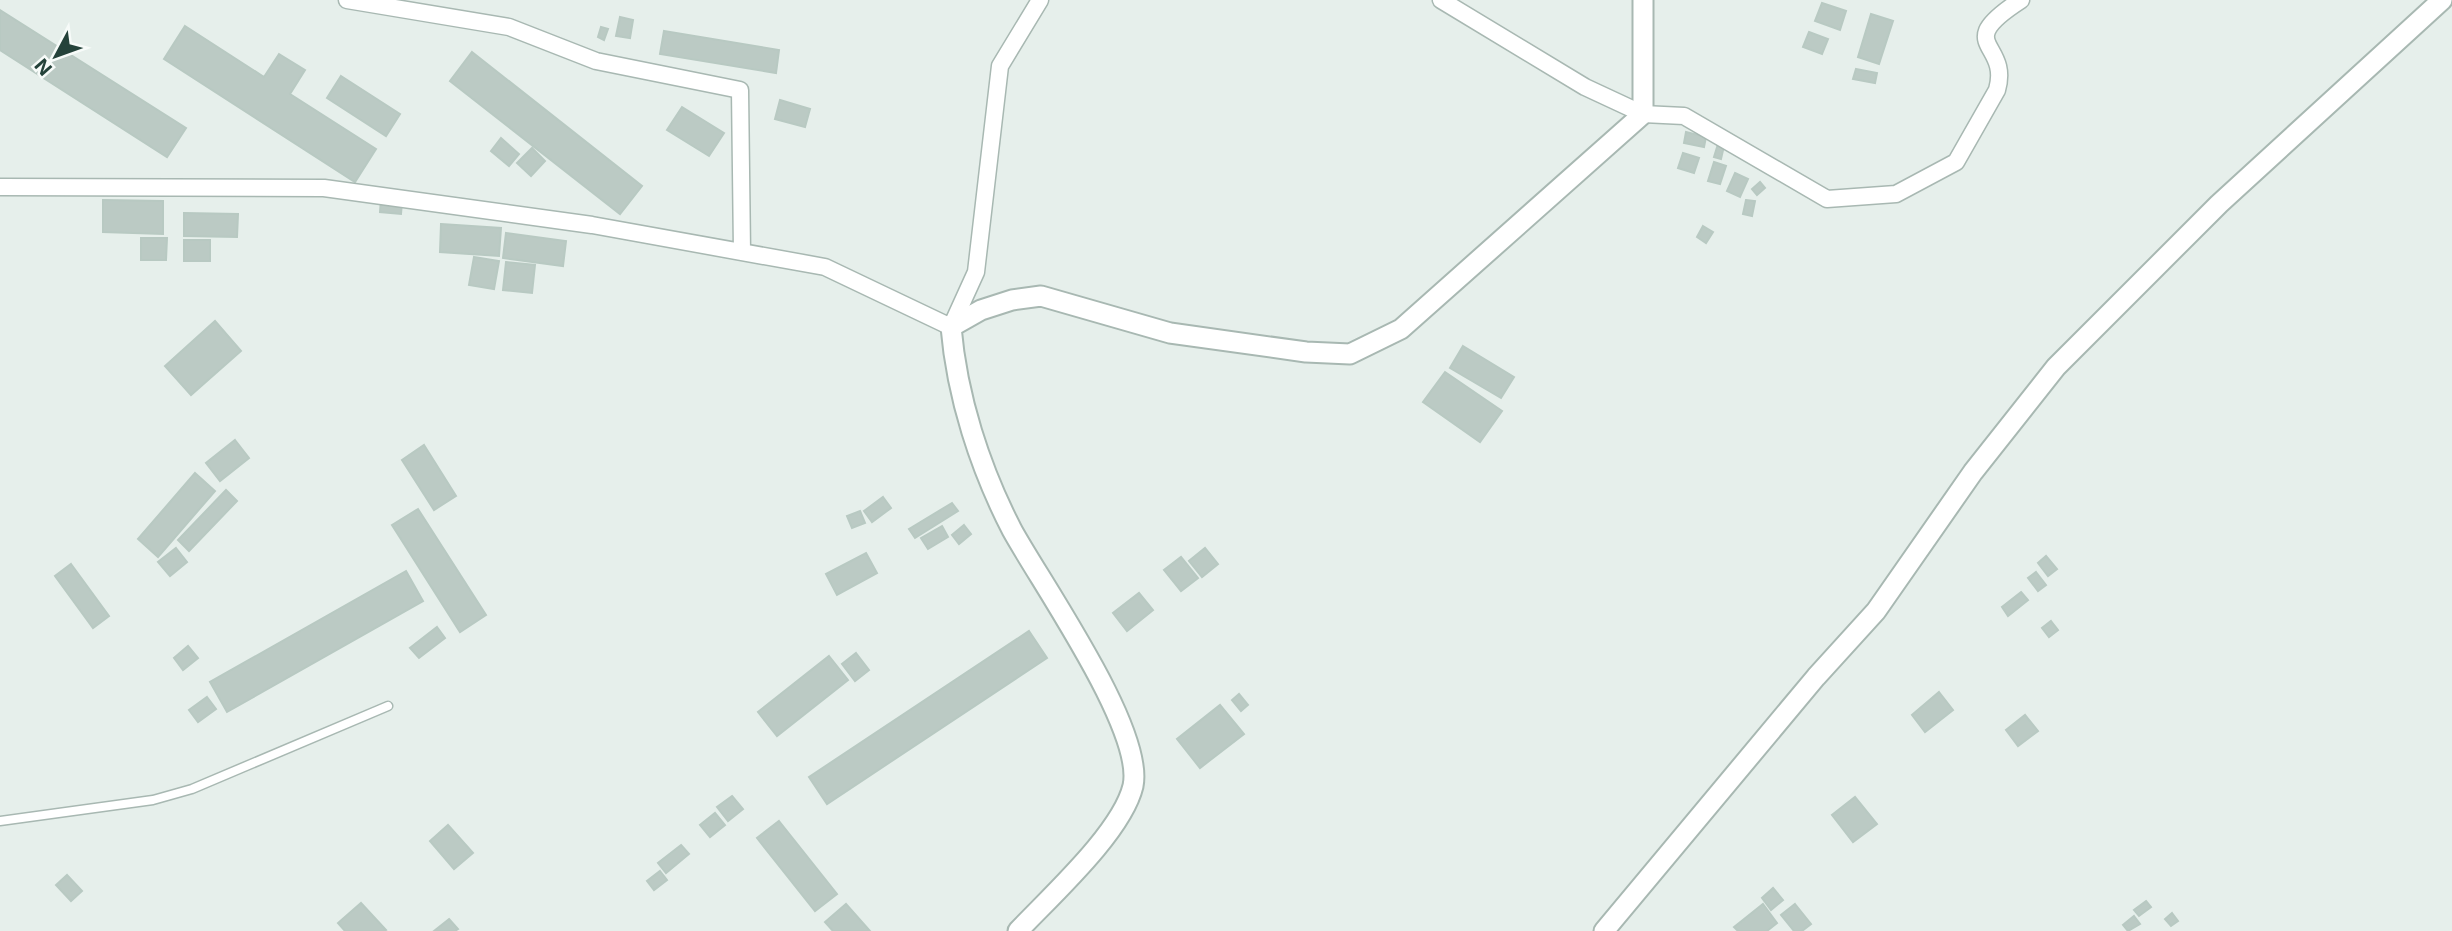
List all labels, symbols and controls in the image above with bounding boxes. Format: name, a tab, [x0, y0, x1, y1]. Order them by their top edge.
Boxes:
north arrow	[21, 21, 91, 91]
text: N	[30, 54, 57, 80]

